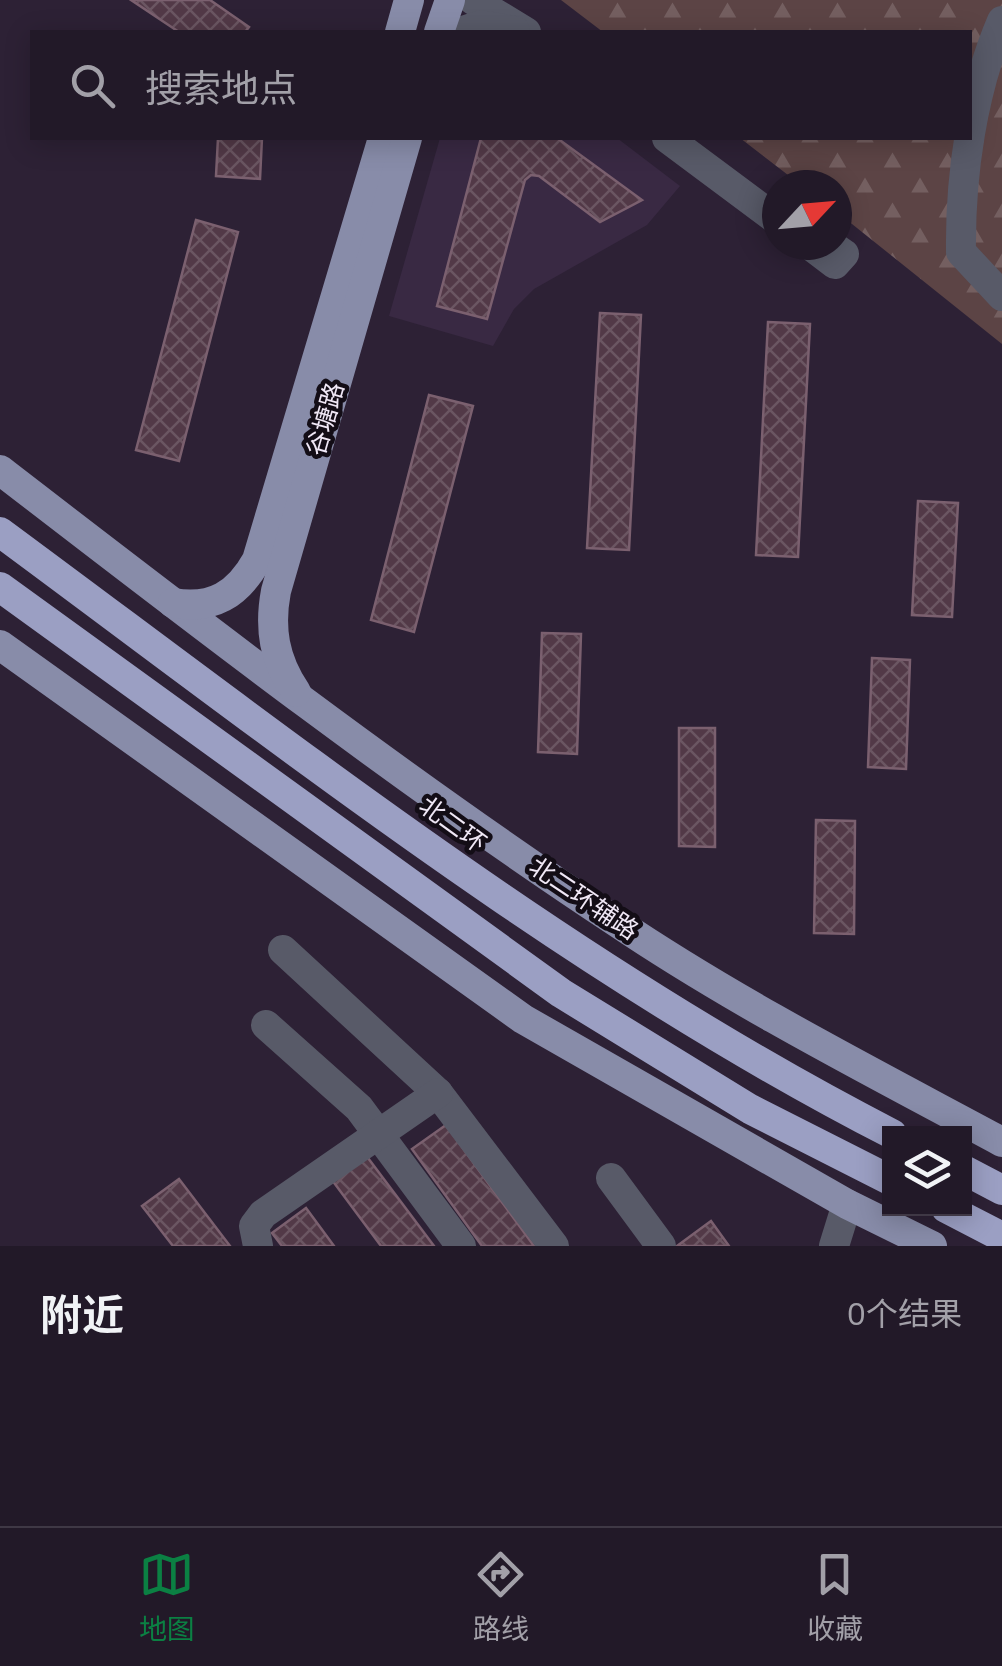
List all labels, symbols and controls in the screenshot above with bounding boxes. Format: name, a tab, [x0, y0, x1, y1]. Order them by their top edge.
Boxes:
search box	[30, 30, 972, 140]
icon: search	[65, 58, 120, 113]
text: 搜索地点	[145, 63, 297, 112]
north arrow	[762, 170, 852, 260]
street label: 谷塘路	[298, 378, 351, 459]
street label: 北二环	[413, 788, 493, 859]
street label: 北二环辅路	[523, 849, 645, 946]
map controls	[882, 1126, 972, 1216]
button: layers	[882, 1126, 972, 1216]
text: 附近	[40, 1287, 124, 1342]
text: 0个结果	[847, 1292, 962, 1334]
tab: 地图	[139, 1547, 195, 1647]
tab: 路线	[473, 1547, 529, 1647]
tab: 收藏	[807, 1547, 863, 1647]

